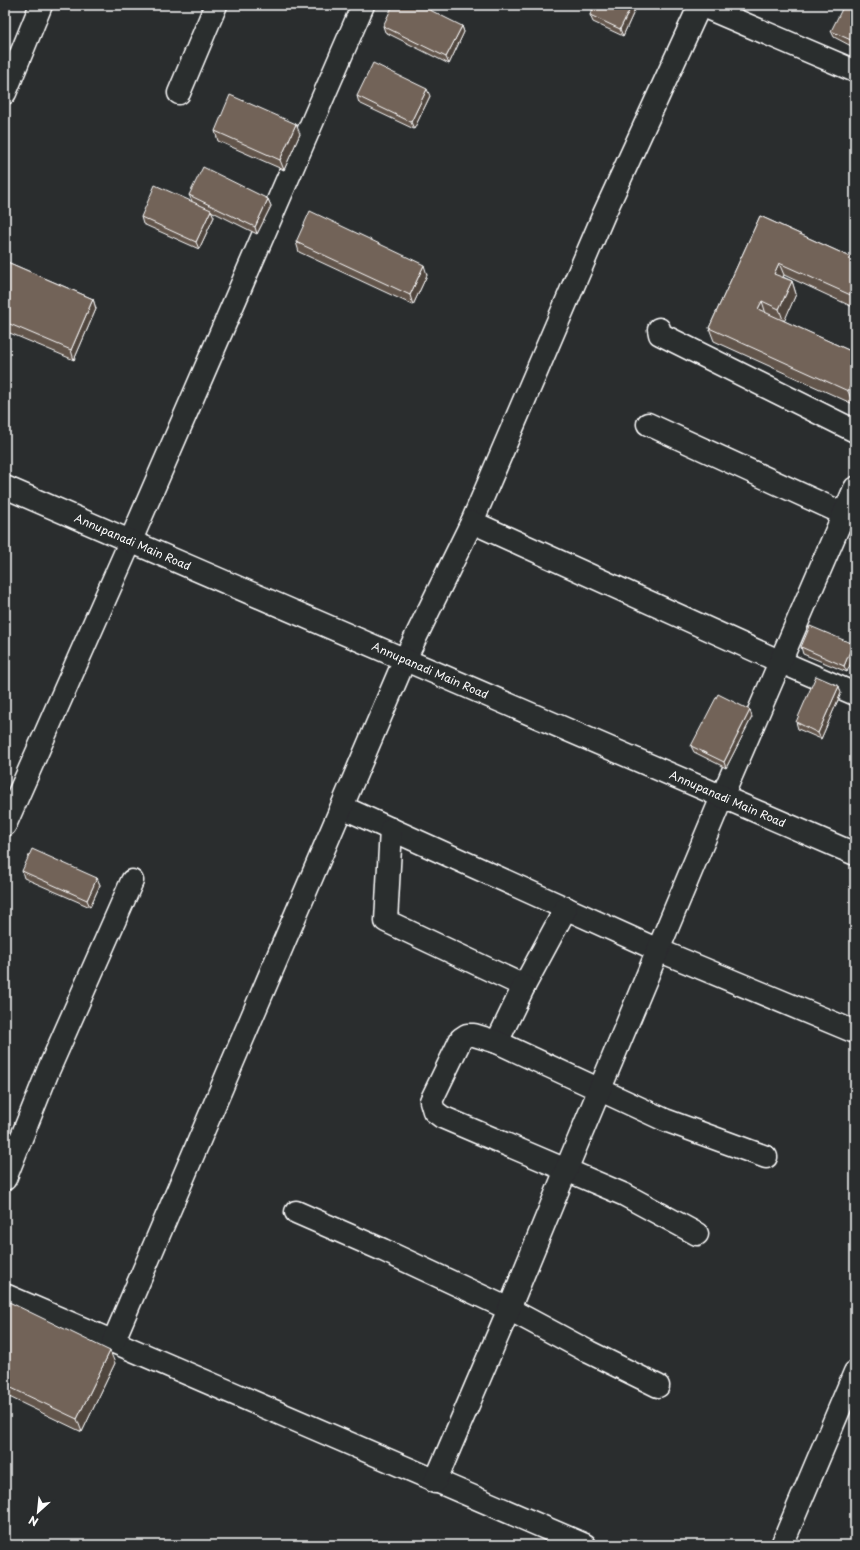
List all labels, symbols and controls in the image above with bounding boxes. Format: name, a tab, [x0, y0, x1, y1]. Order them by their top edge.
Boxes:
street label: Annupanadi Main Road	[72, 509, 194, 574]
street label: Annupanadi Main Road	[369, 637, 491, 703]
street label: Annupanadi Main Road	[667, 766, 789, 831]
north arrow	[18, 1492, 58, 1532]
text: N	[25, 1512, 41, 1531]

